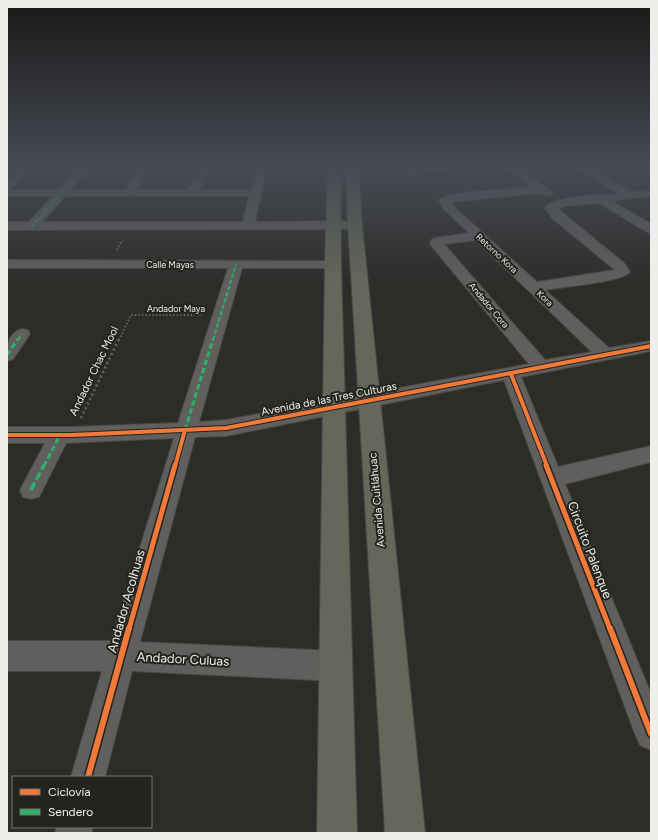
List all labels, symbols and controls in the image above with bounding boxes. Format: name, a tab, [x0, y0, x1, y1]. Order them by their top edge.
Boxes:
street label: Retorno Kora	[474, 231, 520, 275]
street label: Calle Mayas	[146, 259, 194, 270]
street label: Andador Cora	[467, 280, 511, 330]
street label: Kora	[535, 288, 556, 309]
street label: Andador Maya	[147, 303, 205, 314]
street label: Andador Chac Mool	[67, 324, 121, 418]
street label: Avenida de las Tres Culturas	[260, 379, 398, 419]
street label: Avenida Cuitláhuac	[366, 452, 388, 548]
street label: Circuito Palenque	[565, 499, 615, 601]
street label: Andador Acolhuas	[104, 548, 148, 654]
street label: Andador Culuas	[136, 649, 230, 669]
legend	[12, 776, 152, 828]
text: Ciclovía	[48, 785, 91, 799]
text: Sendero	[48, 805, 93, 819]

